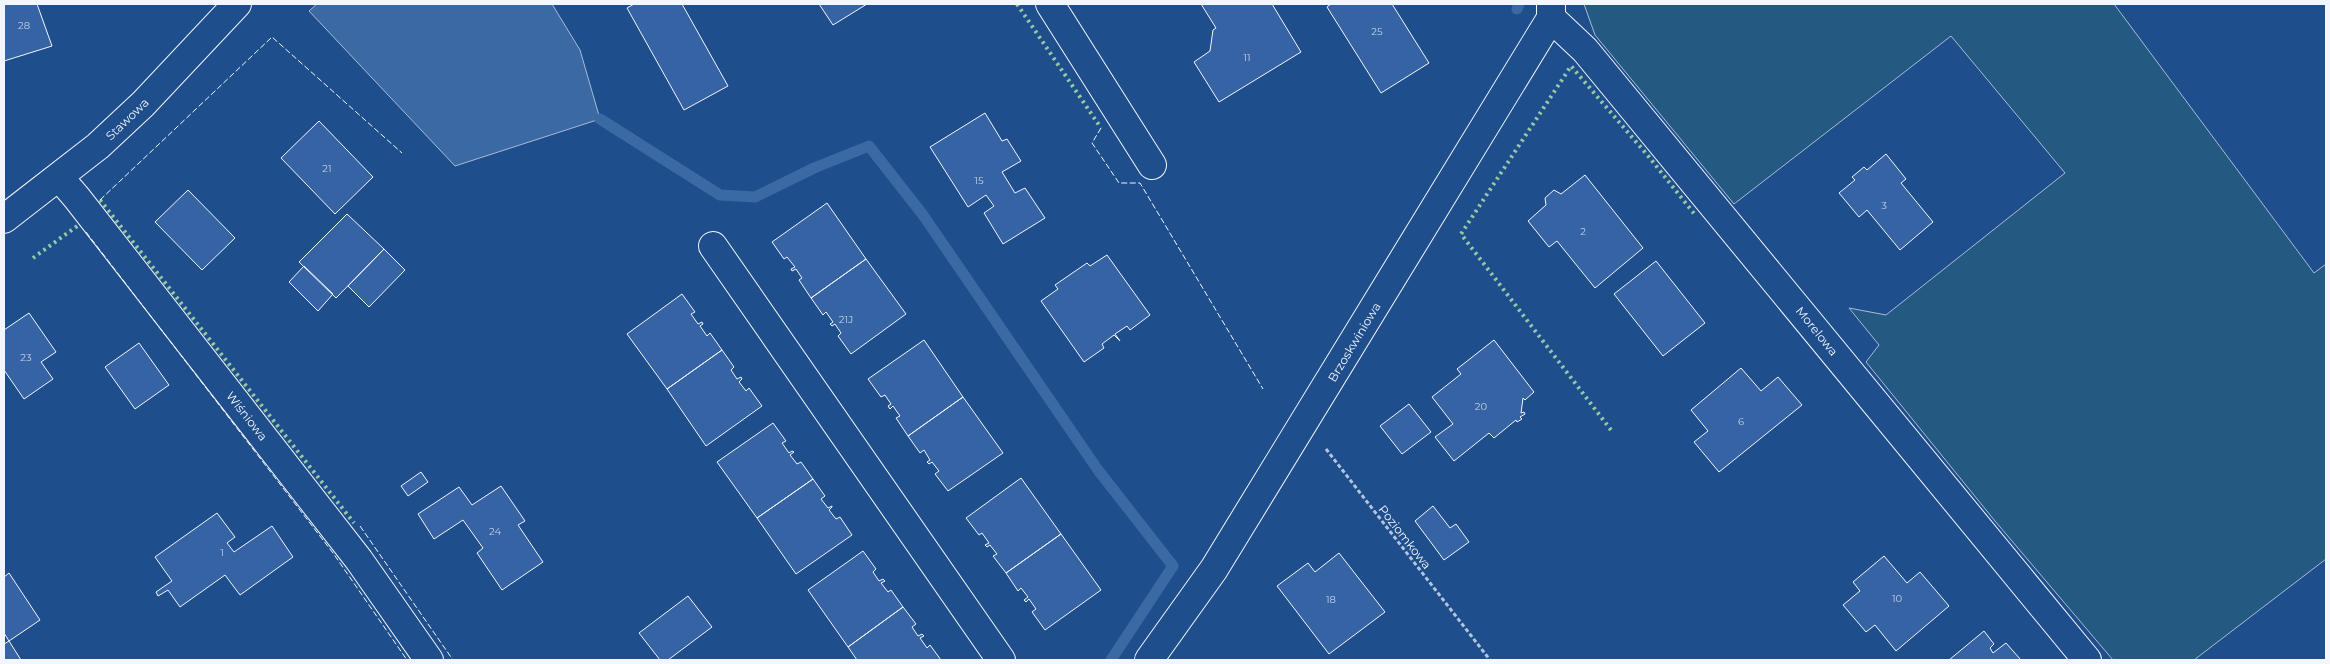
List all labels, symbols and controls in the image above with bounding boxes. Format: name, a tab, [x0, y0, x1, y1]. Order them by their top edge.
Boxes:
house number: 28	[18, 19, 30, 32]
house number: 25	[1371, 25, 1383, 38]
house number: 11	[1243, 51, 1251, 64]
street label: Stawowa	[102, 95, 152, 143]
house number: 21	[322, 162, 332, 175]
house number: 15	[974, 174, 984, 187]
house number: 3	[1881, 199, 1887, 212]
house number: 2	[1580, 225, 1586, 238]
street label: Brzoskwiniowa	[1324, 300, 1384, 384]
street label: Morelowa	[1793, 303, 1841, 359]
house number: 21J	[839, 313, 853, 326]
house number: 23	[20, 351, 32, 364]
street label: Wiśniowa	[223, 388, 271, 444]
house number: 20	[1475, 400, 1488, 413]
house number: 6	[1738, 415, 1744, 428]
street label: Poziomkowa	[1375, 502, 1435, 572]
house number: 24	[489, 525, 501, 538]
house number: 1	[220, 546, 224, 559]
house number: 10	[1892, 592, 1902, 605]
house number: 18	[1326, 593, 1336, 606]

